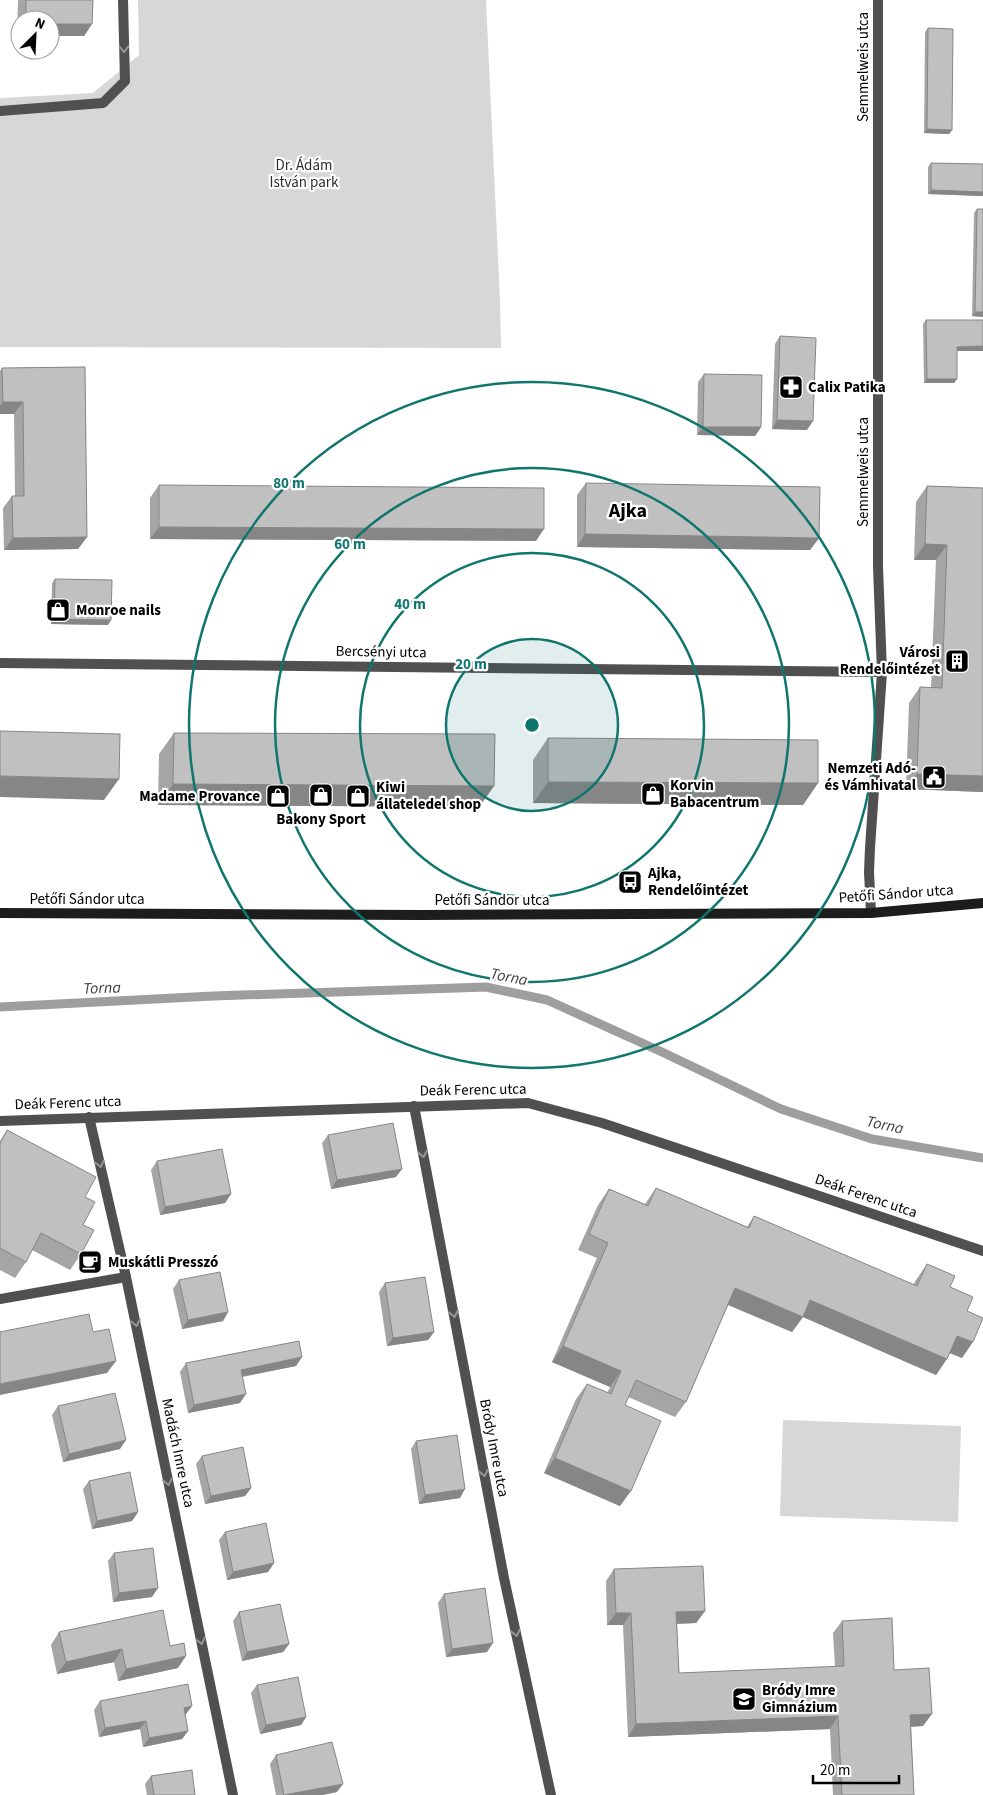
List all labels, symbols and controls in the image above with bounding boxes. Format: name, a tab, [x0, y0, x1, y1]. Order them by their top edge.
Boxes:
north arrow	[10, 10, 60, 60]
street label: Semmelweis utca	[853, 12, 874, 122]
text: N	[32, 13, 48, 35]
one-way arrow	[119, 45, 129, 53]
park label: Dr. Ádám István park	[270, 155, 339, 193]
pharmacy icon: Calix Patika	[778, 374, 804, 400]
place label: Calix Patika	[808, 377, 886, 398]
street label: Semmelweis utca	[853, 417, 874, 527]
text: 80 m	[273, 473, 305, 494]
district label: Ajka	[608, 497, 647, 525]
text: 60 m	[334, 534, 366, 555]
text: 40 m	[394, 594, 426, 615]
shop icon: Monroe nails	[45, 597, 71, 623]
place label: Monroe nails	[76, 600, 161, 621]
street label: Bercsényi utca	[335, 641, 427, 663]
place label: Városi Rendelőintézet	[840, 642, 940, 680]
building icon: Városi Rendelőintézet	[944, 648, 970, 674]
text: 20 m	[455, 654, 487, 675]
centre of rings	[523, 716, 541, 734]
place label: Nemzeti Adó- és Vámhivatal	[824, 758, 917, 796]
public building icon: Nemzeti Adó- és Vámhivatal	[921, 764, 947, 790]
place label: Korvin Babacentrum	[670, 775, 759, 813]
place label: Kiwi állateledel shop	[376, 777, 482, 815]
shop icon: Korvin Babacentrum	[640, 781, 666, 807]
shop icon: Bakony Sport	[308, 782, 334, 808]
shop icon: Madame Provance	[265, 783, 291, 809]
shop icon: Kiwi állateledel shop	[345, 783, 371, 809]
place label: Madame Provance	[139, 786, 260, 807]
place label: Bakony Sport	[276, 809, 366, 830]
place label: Ajka, Rendelőintézet	[647, 863, 749, 901]
bus stop icon: Ajka, Rendelőintézet	[617, 869, 643, 895]
street label: Petőfi Sándor utca	[838, 880, 954, 908]
street label: Petőfi Sándor utca	[29, 889, 145, 910]
street label: Petőfi Sándor utca	[434, 890, 550, 911]
water label: Torna	[488, 963, 530, 991]
water label: Torna	[83, 976, 122, 1000]
street label: Deák Ferenc utca	[419, 1079, 527, 1101]
street label: Deák Ferenc utca	[14, 1091, 122, 1115]
water label: Torna	[864, 1110, 906, 1140]
one-way arrow	[417, 1150, 428, 1159]
one-way arrow	[94, 1160, 105, 1169]
street label: Deák Ferenc utca	[812, 1169, 920, 1223]
cafe icon: Muskátli Presszó	[77, 1249, 103, 1275]
place label: Muskátli Presszó	[108, 1252, 218, 1273]
one-way arrow	[448, 1309, 458, 1318]
one-way arrow	[130, 1319, 140, 1327]
street label: Madách Imre utca	[156, 1396, 200, 1510]
street label: Bródy Imre utca	[474, 1397, 514, 1499]
one-way arrow	[478, 1469, 489, 1478]
one-way arrow	[163, 1478, 173, 1487]
one-way arrow	[510, 1628, 521, 1637]
one-way arrow	[195, 1637, 206, 1646]
place label: Bródy Imre Gimnázium	[762, 1680, 837, 1718]
school or university icon: Bródy Imre Gimnázium	[731, 1686, 757, 1712]
scale bar	[813, 1752, 899, 1784]
text: 20 m	[820, 1760, 850, 1781]

